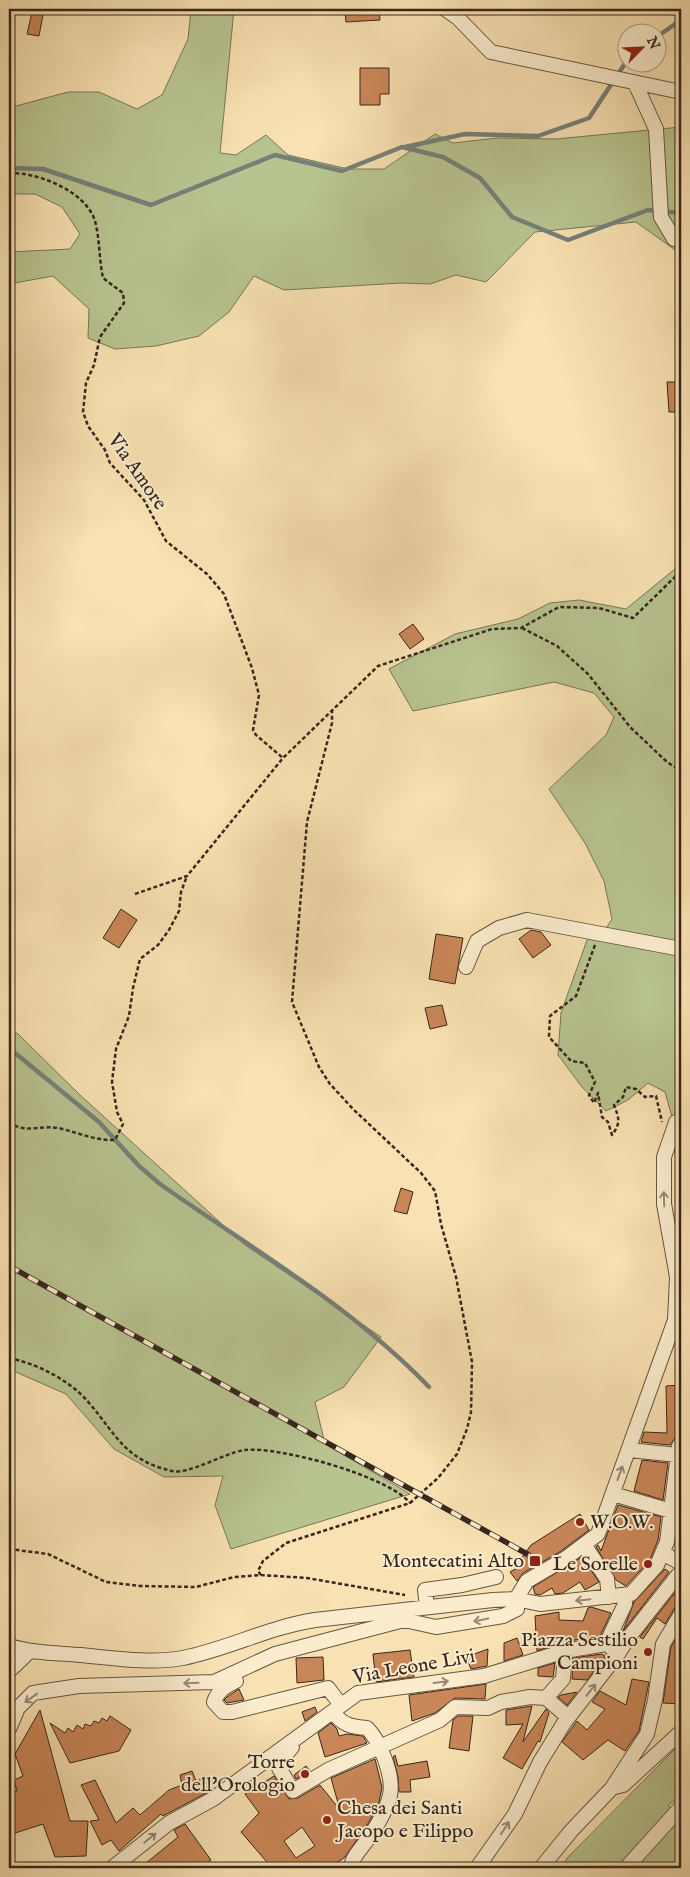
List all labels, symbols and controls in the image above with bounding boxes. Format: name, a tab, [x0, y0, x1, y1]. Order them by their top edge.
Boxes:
north arrow	[618, 22, 668, 72]
text: N	[642, 33, 664, 52]
street label: Via Amore	[101, 428, 172, 515]
one-way arrow	[660, 1191, 669, 1207]
one-way arrow	[616, 1466, 625, 1481]
place label: W.O.W.	[590, 1510, 654, 1535]
marker: W.O.W.	[574, 1516, 586, 1528]
place label: Montecatini Alto	[382, 1549, 524, 1574]
place label: Le Sorelle	[553, 1552, 638, 1577]
marker: Montecatini Alto	[528, 1554, 542, 1568]
marker: Le Sorelle	[642, 1558, 654, 1570]
one-way arrow	[575, 1595, 591, 1604]
one-way arrow	[474, 1616, 490, 1625]
place label: Piazza Sestilio Campioni	[521, 1628, 638, 1676]
street label: Via Leone Livi	[350, 1644, 477, 1690]
marker: Piazza Sestilio Campioni	[642, 1646, 654, 1658]
one-way arrow	[433, 1676, 449, 1686]
one-way arrow	[183, 1679, 199, 1688]
one-way arrow	[585, 1684, 596, 1697]
one-way arrow	[24, 1692, 37, 1703]
place label: Torre dell'Orologio	[181, 1750, 295, 1798]
marker: Torre dell'Orologio	[299, 1768, 311, 1780]
place label: Chesa dei Santi Jacopo e Filippo	[335, 1796, 474, 1844]
marker: Chesa dei Santi Jacopo e Filippo	[321, 1814, 333, 1826]
one-way arrow	[501, 1822, 511, 1836]
one-way arrow	[144, 1832, 157, 1843]

